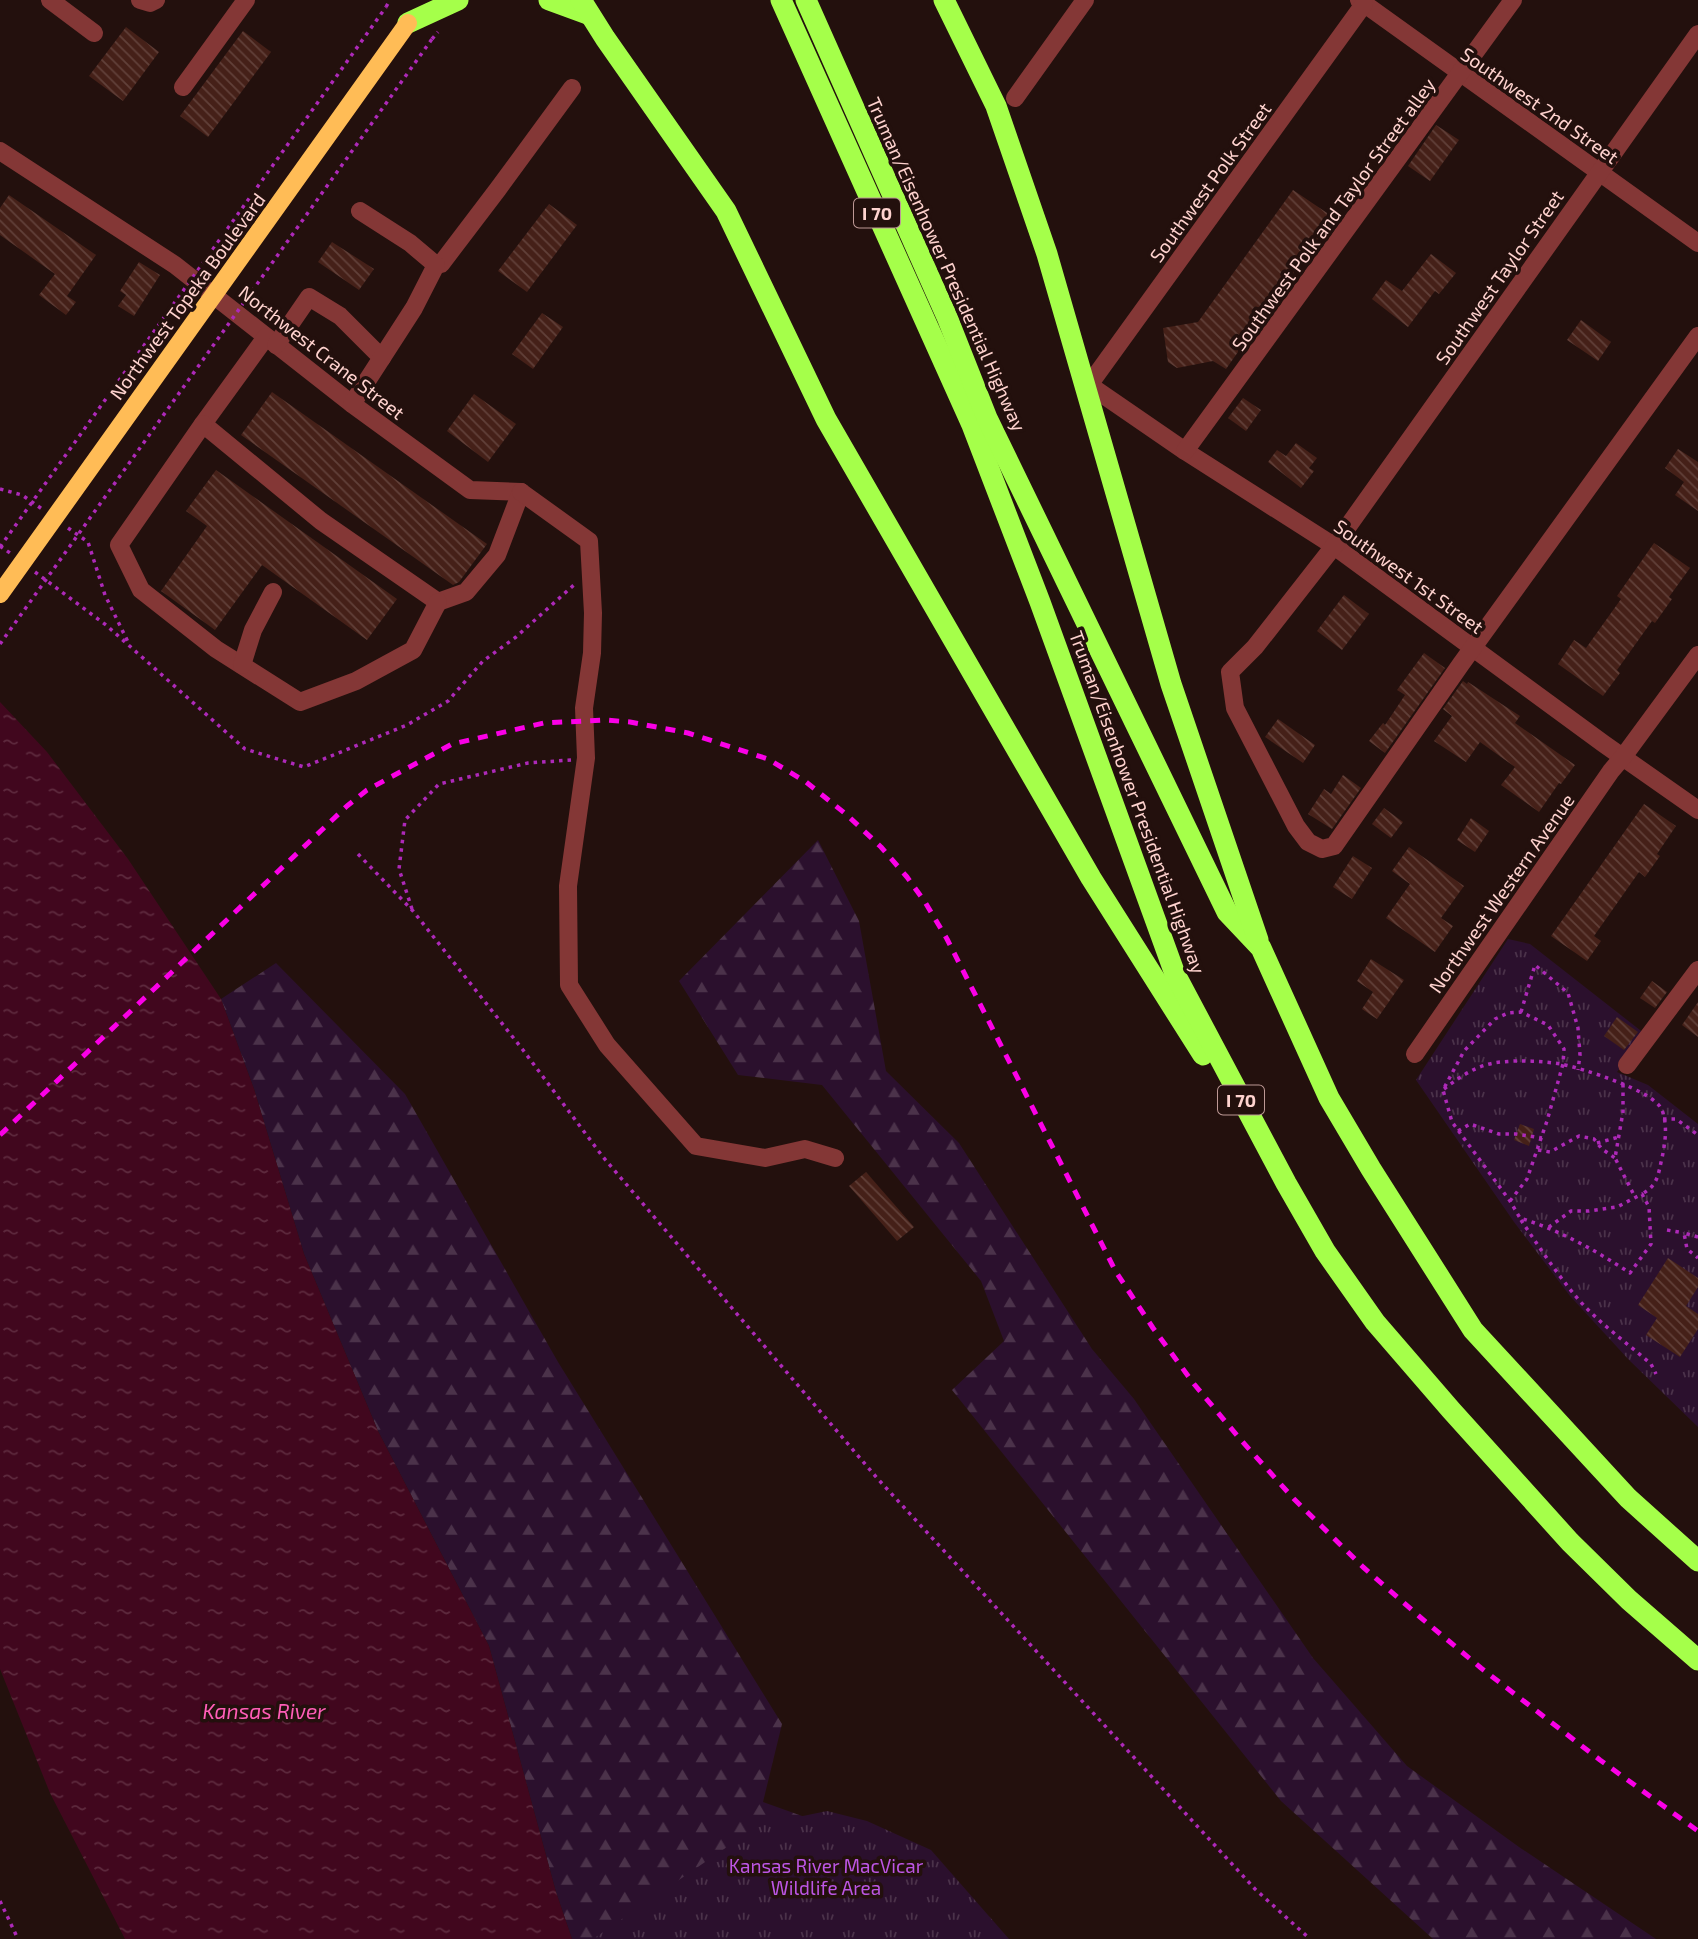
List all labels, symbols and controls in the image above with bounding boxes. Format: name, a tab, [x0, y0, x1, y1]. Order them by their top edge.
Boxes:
street label: Southwest 2nd Street	[1457, 42, 1623, 168]
street label: Southwest Polk and Taylor Street alley	[1226, 73, 1440, 355]
street label: Truman/Eisenhower Presidential Highway	[863, 93, 1031, 435]
street label: Southwest Polk Street	[1144, 98, 1276, 266]
street label: Southwest Taylor Street	[1430, 185, 1568, 369]
street label: Northwest Topeka Boulevard	[104, 188, 270, 404]
road number: I 70	[854, 198, 900, 228]
street label: Northwest Crane Street	[234, 280, 410, 424]
street label: Southwest 1st Street	[1330, 514, 1488, 638]
street label: Truman/Eisenhower Presidential Highway	[1065, 627, 1211, 977]
street label: Northwest Western Avenue	[1423, 789, 1579, 997]
road number: I 70	[1218, 1086, 1264, 1114]
water label: Kansas River	[202, 1698, 326, 1723]
park label: Kansas River MacVicar Wildlife Area	[729, 1854, 924, 1899]

